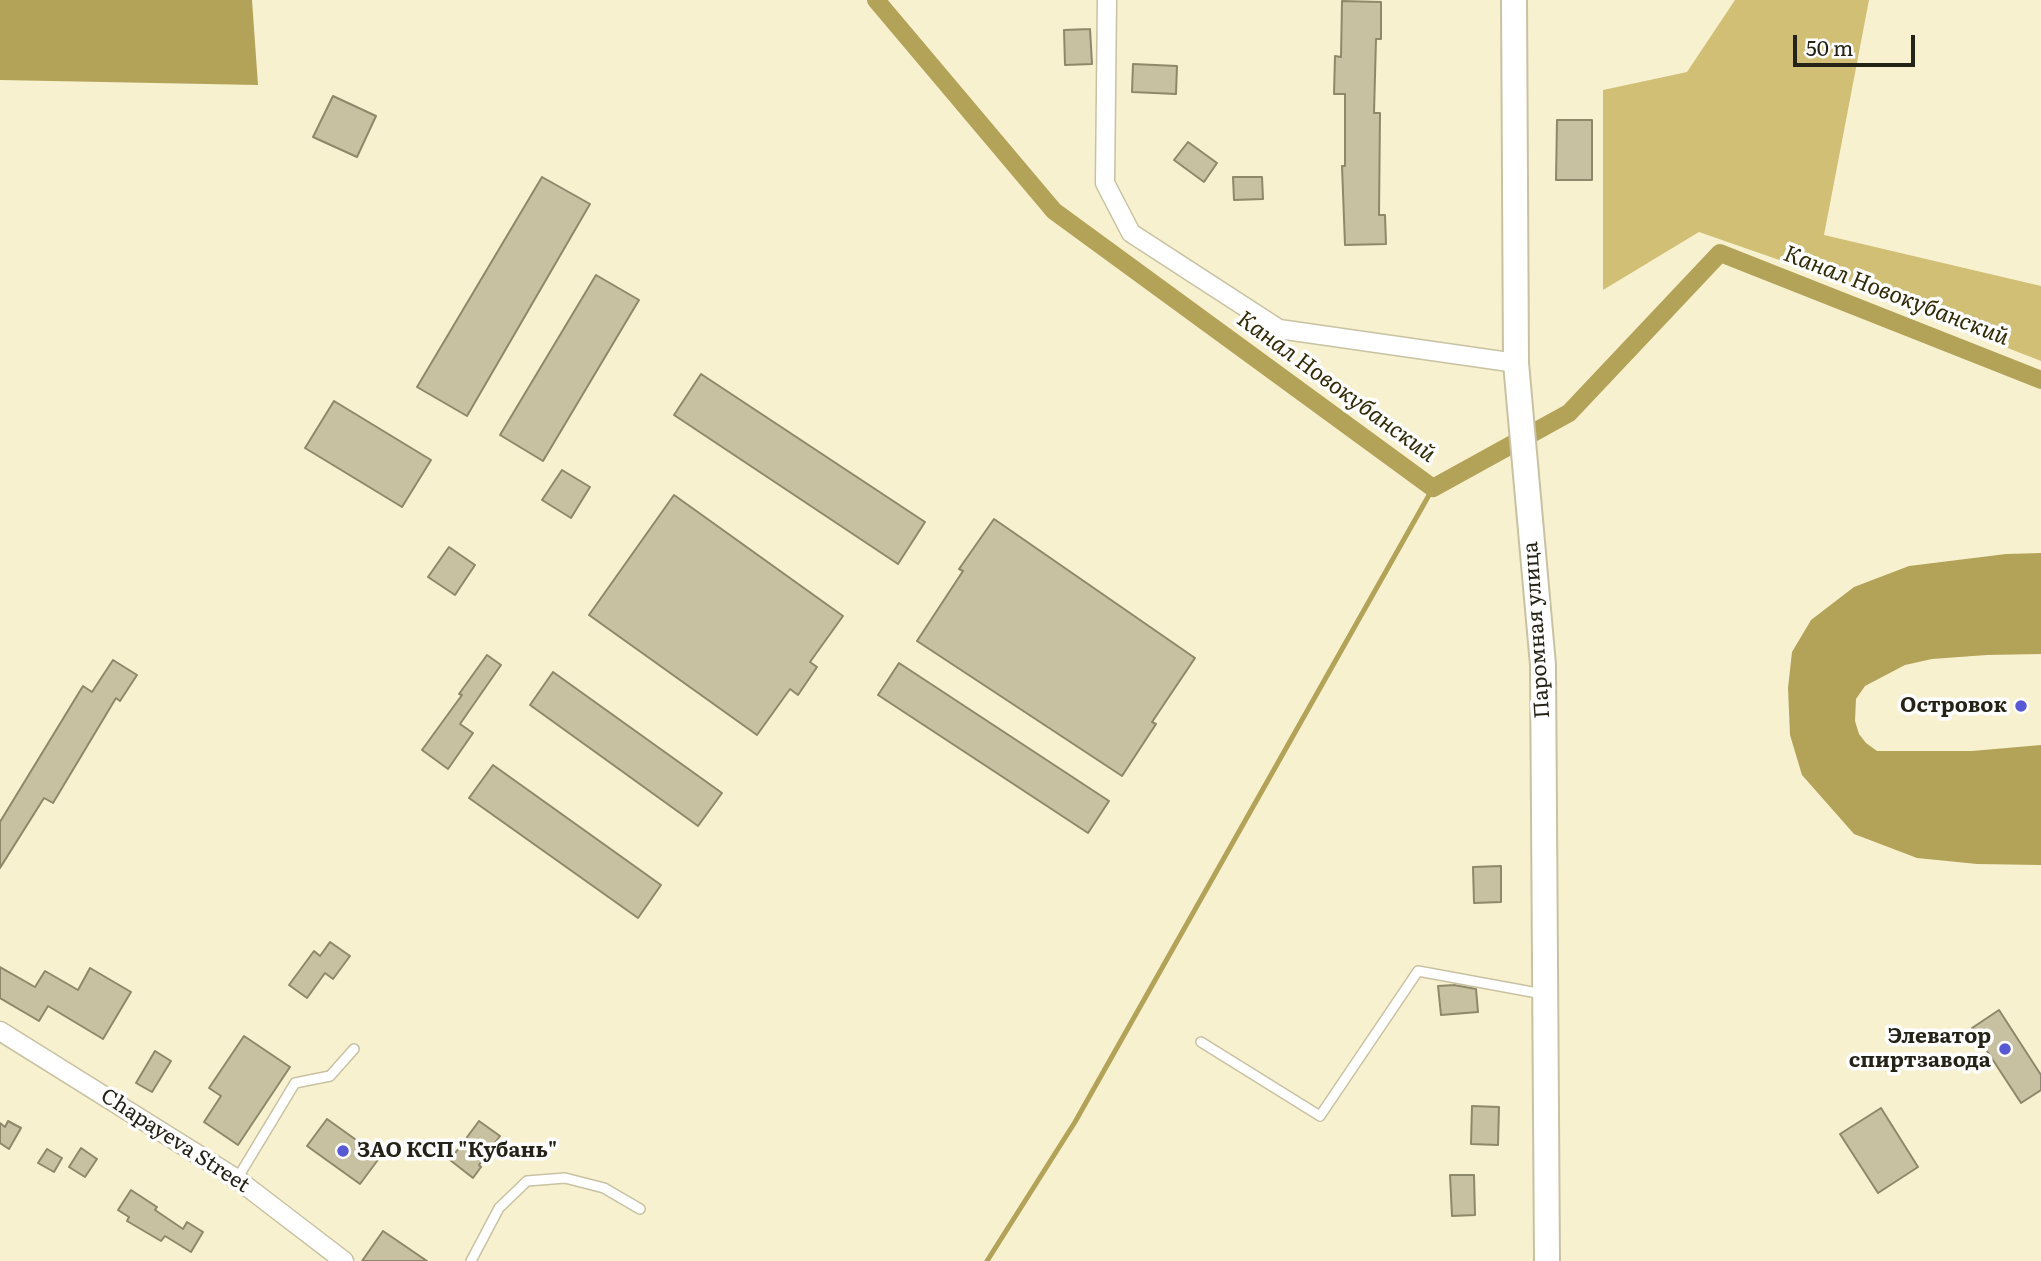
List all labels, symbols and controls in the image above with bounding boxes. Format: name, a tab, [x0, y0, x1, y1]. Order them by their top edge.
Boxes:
scale bar	[1796, 21, 1918, 65]
text: 50 m	[1806, 31, 1853, 62]
water label: Канал Новокубанский	[1779, 240, 2013, 352]
water label: Канал Новокубанский	[1231, 306, 1441, 468]
street label: Паромная улица	[1518, 541, 1556, 719]
place label: Островок	[1900, 693, 2007, 719]
marker: Островок	[2013, 698, 2029, 714]
place label: Элеватор спиртзавода	[1849, 1024, 1991, 1074]
marker: Элеватор спиртзавода	[1997, 1041, 2013, 1057]
street label: Chapayeva Street	[96, 1083, 254, 1199]
place label: ЗАО КСП "Кубань"	[357, 1138, 557, 1164]
marker: ЗАО КСП "Кубань"	[335, 1143, 351, 1159]

